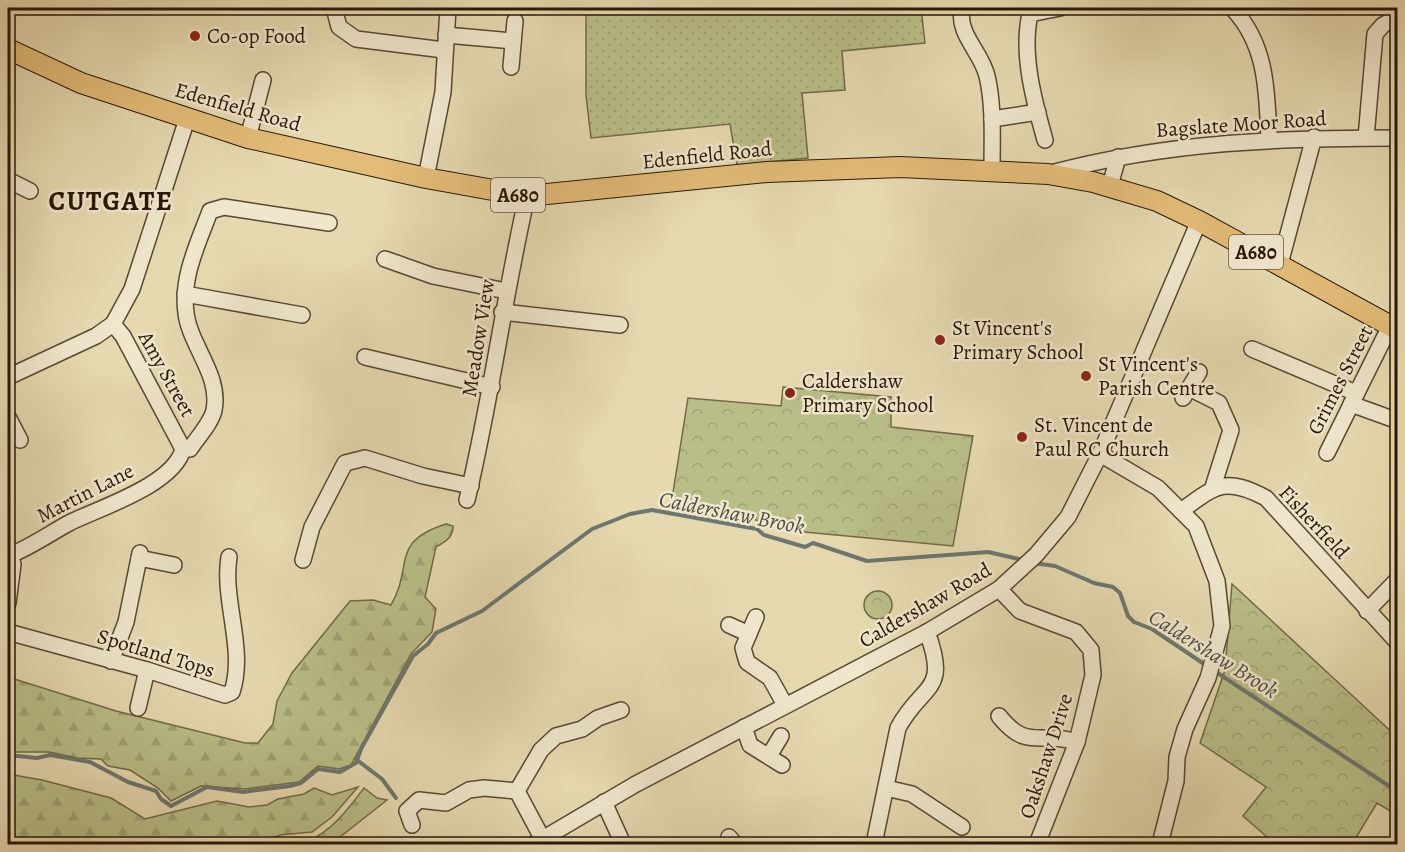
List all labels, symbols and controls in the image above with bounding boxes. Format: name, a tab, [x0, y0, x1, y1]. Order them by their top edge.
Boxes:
place label: Co-op Food	[207, 22, 307, 50]
marker: Co-op Food	[188, 29, 202, 43]
street label: Edenfield Road	[172, 76, 305, 139]
street label: Bagslate Moor Road	[1155, 104, 1328, 144]
street label: Edenfield Road	[641, 134, 774, 176]
road number: A680	[491, 178, 545, 212]
district label: CUTGATE	[49, 183, 173, 219]
road number: A680	[1229, 235, 1283, 269]
street label: Meadow View	[455, 277, 501, 399]
place label: St Vincent's Primary School	[952, 314, 1083, 366]
street label: Grimes Street	[1301, 321, 1379, 439]
street label: Amy Street	[131, 325, 202, 422]
marker: St Vincent's Primary School	[933, 333, 947, 347]
place label: St Vincent's Parish Centre	[1098, 350, 1215, 402]
place label: Caldershaw Primary School	[802, 367, 933, 419]
marker: St Vincent's Parish Centre	[1079, 369, 1093, 383]
marker: Caldershaw Primary School	[783, 386, 797, 400]
place label: St. Vincent de Paul RC Church	[1034, 411, 1169, 463]
marker: St. Vincent de Paul RC Church	[1015, 430, 1029, 444]
street label: Martin Lane	[32, 457, 138, 529]
street label: Fisherfield	[1273, 479, 1356, 566]
water label: Caldershaw Brook	[656, 484, 807, 542]
street label: Caldershaw Road	[854, 555, 997, 654]
water label: Caldershaw Brook	[1143, 602, 1284, 706]
street label: Spotland Tops	[94, 622, 218, 684]
street label: Oakshaw Drive	[1013, 690, 1079, 822]

